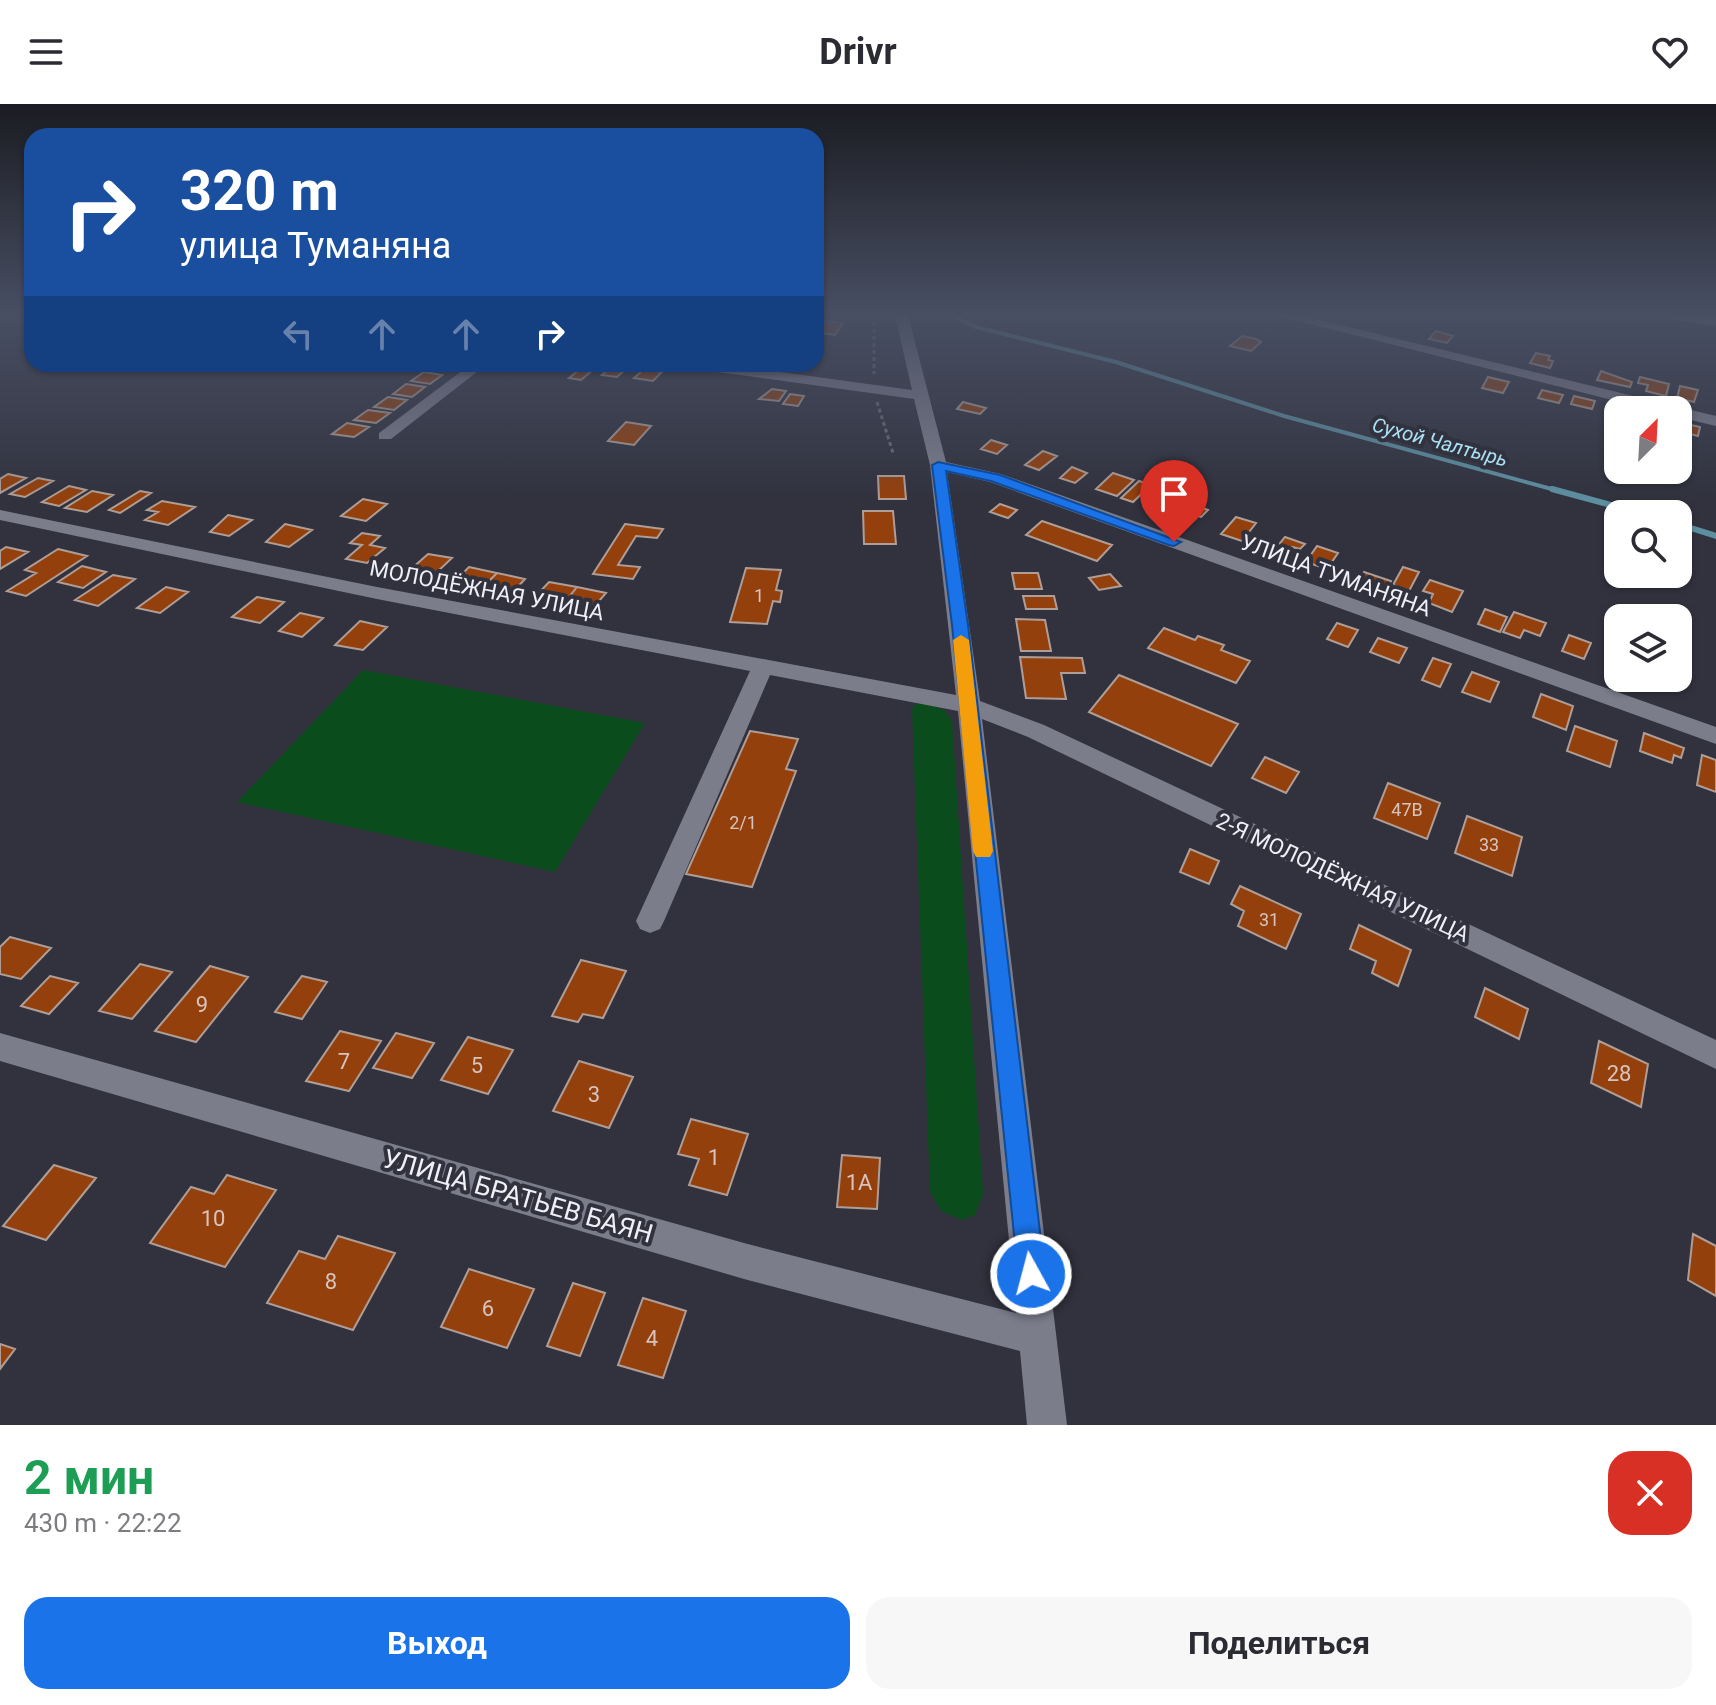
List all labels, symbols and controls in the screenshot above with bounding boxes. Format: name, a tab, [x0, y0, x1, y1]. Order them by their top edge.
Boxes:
icon: menu	[24, 30, 68, 74]
icon: heart	[1648, 30, 1692, 74]
text: Drivr	[819, 31, 897, 73]
text: 320 m	[180, 158, 339, 224]
icon: right	[48, 160, 152, 264]
text: улица Туманяна	[180, 225, 451, 267]
icon: left	[276, 312, 320, 356]
icon: ahead	[360, 312, 404, 356]
icon: ahead	[444, 312, 488, 356]
icon: right	[528, 312, 572, 356]
north arrow	[1604, 396, 1692, 484]
map controls	[1604, 396, 1692, 692]
water label: Сухой Чалтырь	[1370, 412, 1510, 472]
pin	[1140, 460, 1208, 542]
icon: arrive	[1152, 472, 1196, 516]
button: search	[1604, 500, 1692, 588]
street label: УЛИЦА ТУМАНЯНА	[1237, 529, 1435, 622]
street label: МОЛОДЁЖНАЯ УЛИЦА	[368, 555, 607, 626]
house number: 1	[754, 585, 764, 606]
button: layers	[1604, 604, 1692, 692]
house number: 47В	[1391, 799, 1423, 820]
street label: 2-Я МОЛОДЁЖНАЯ УЛИЦА	[1212, 808, 1474, 947]
house number: 2/1	[729, 812, 757, 833]
house number: 33	[1479, 834, 1499, 855]
house number: 31	[1259, 909, 1279, 930]
house number: 9	[196, 992, 208, 1017]
house number: 7	[338, 1049, 350, 1074]
house number: 5	[471, 1053, 483, 1078]
house number: 28	[1607, 1061, 1631, 1086]
house number: 3	[588, 1082, 600, 1107]
street label: УЛИЦА БРАТЬЕВ БАЯН	[380, 1143, 656, 1249]
house number: 1	[708, 1145, 720, 1170]
house number: 1А	[846, 1170, 873, 1195]
house number: 10	[201, 1206, 225, 1231]
position arrow	[989, 1232, 1073, 1316]
house number: 8	[325, 1269, 337, 1294]
house number: 6	[482, 1296, 494, 1321]
house number: 4	[646, 1326, 658, 1351]
text: 2 мин	[24, 1449, 154, 1506]
button: close	[1608, 1451, 1692, 1535]
text: 430 m · 22:22	[24, 1508, 182, 1538]
button: Выход	[24, 1597, 850, 1689]
button: Поделиться	[866, 1597, 1692, 1689]

